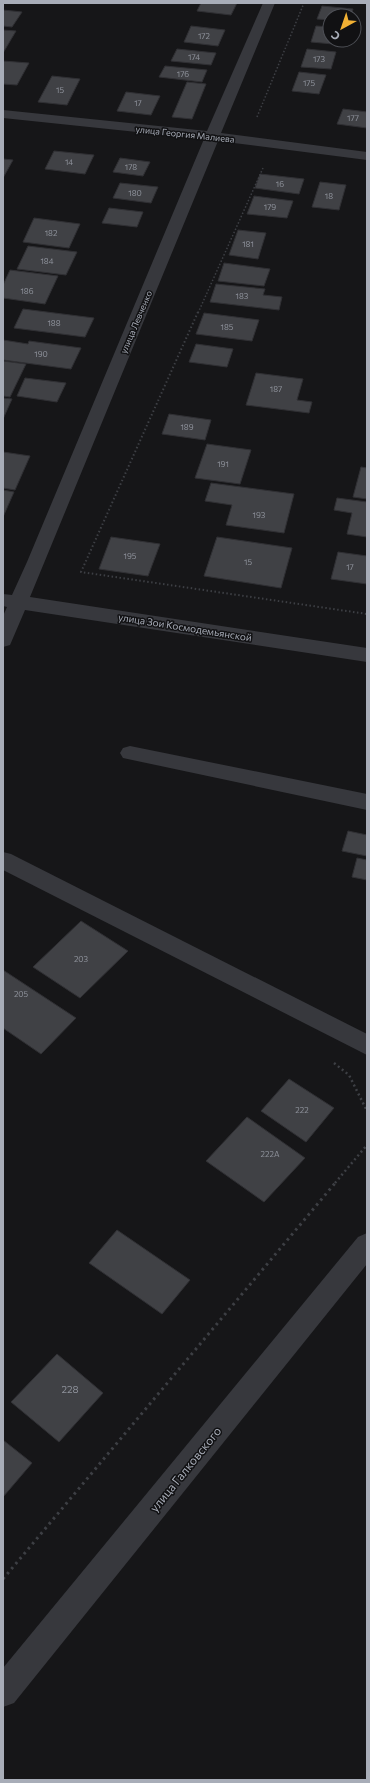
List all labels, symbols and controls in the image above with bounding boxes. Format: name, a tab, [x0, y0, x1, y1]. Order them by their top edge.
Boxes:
north arrow	[322, 8, 362, 48]
text: С	[328, 28, 342, 43]
house number: 172	[198, 31, 211, 41]
house number: 174	[188, 52, 200, 62]
house number: 173	[313, 54, 326, 64]
house number: 176	[177, 69, 189, 79]
house number: 175	[303, 78, 316, 88]
house number: 15	[56, 85, 64, 95]
house number: 17	[134, 98, 142, 108]
house number: 177	[347, 113, 359, 123]
street label: улица Георгия Малиева	[135, 123, 235, 145]
house number: 14	[65, 157, 73, 167]
house number: 178	[125, 162, 137, 172]
house number: 16	[276, 179, 284, 189]
house number: 180	[128, 188, 142, 198]
house number: 18	[325, 191, 333, 201]
house number: 179	[264, 202, 276, 212]
house number: 182	[45, 228, 58, 238]
house number: 181	[242, 239, 254, 249]
house number: 184	[40, 256, 54, 266]
house number: 186	[20, 286, 34, 296]
street label: улица Левченко	[118, 289, 154, 355]
house number: 183	[236, 291, 249, 301]
house number: 188	[47, 318, 61, 328]
house number: 185	[221, 322, 234, 332]
house number: 190	[34, 349, 48, 359]
house number: 187	[270, 384, 282, 394]
house number: 189	[180, 422, 194, 432]
house number: 191	[217, 459, 229, 469]
house number: 193	[253, 510, 266, 520]
house number: 195	[124, 551, 137, 561]
house number: 15	[244, 557, 252, 567]
house number: 17	[346, 562, 354, 572]
street label: улица Зои Космодемьянской	[117, 611, 253, 643]
house number: 203	[74, 954, 89, 964]
house number: 205	[14, 989, 29, 999]
house number: 222	[295, 1105, 309, 1115]
house number: 222А	[261, 1149, 280, 1159]
house number: 228	[61, 1383, 79, 1395]
street label: улица Галковского	[146, 1424, 224, 1514]

